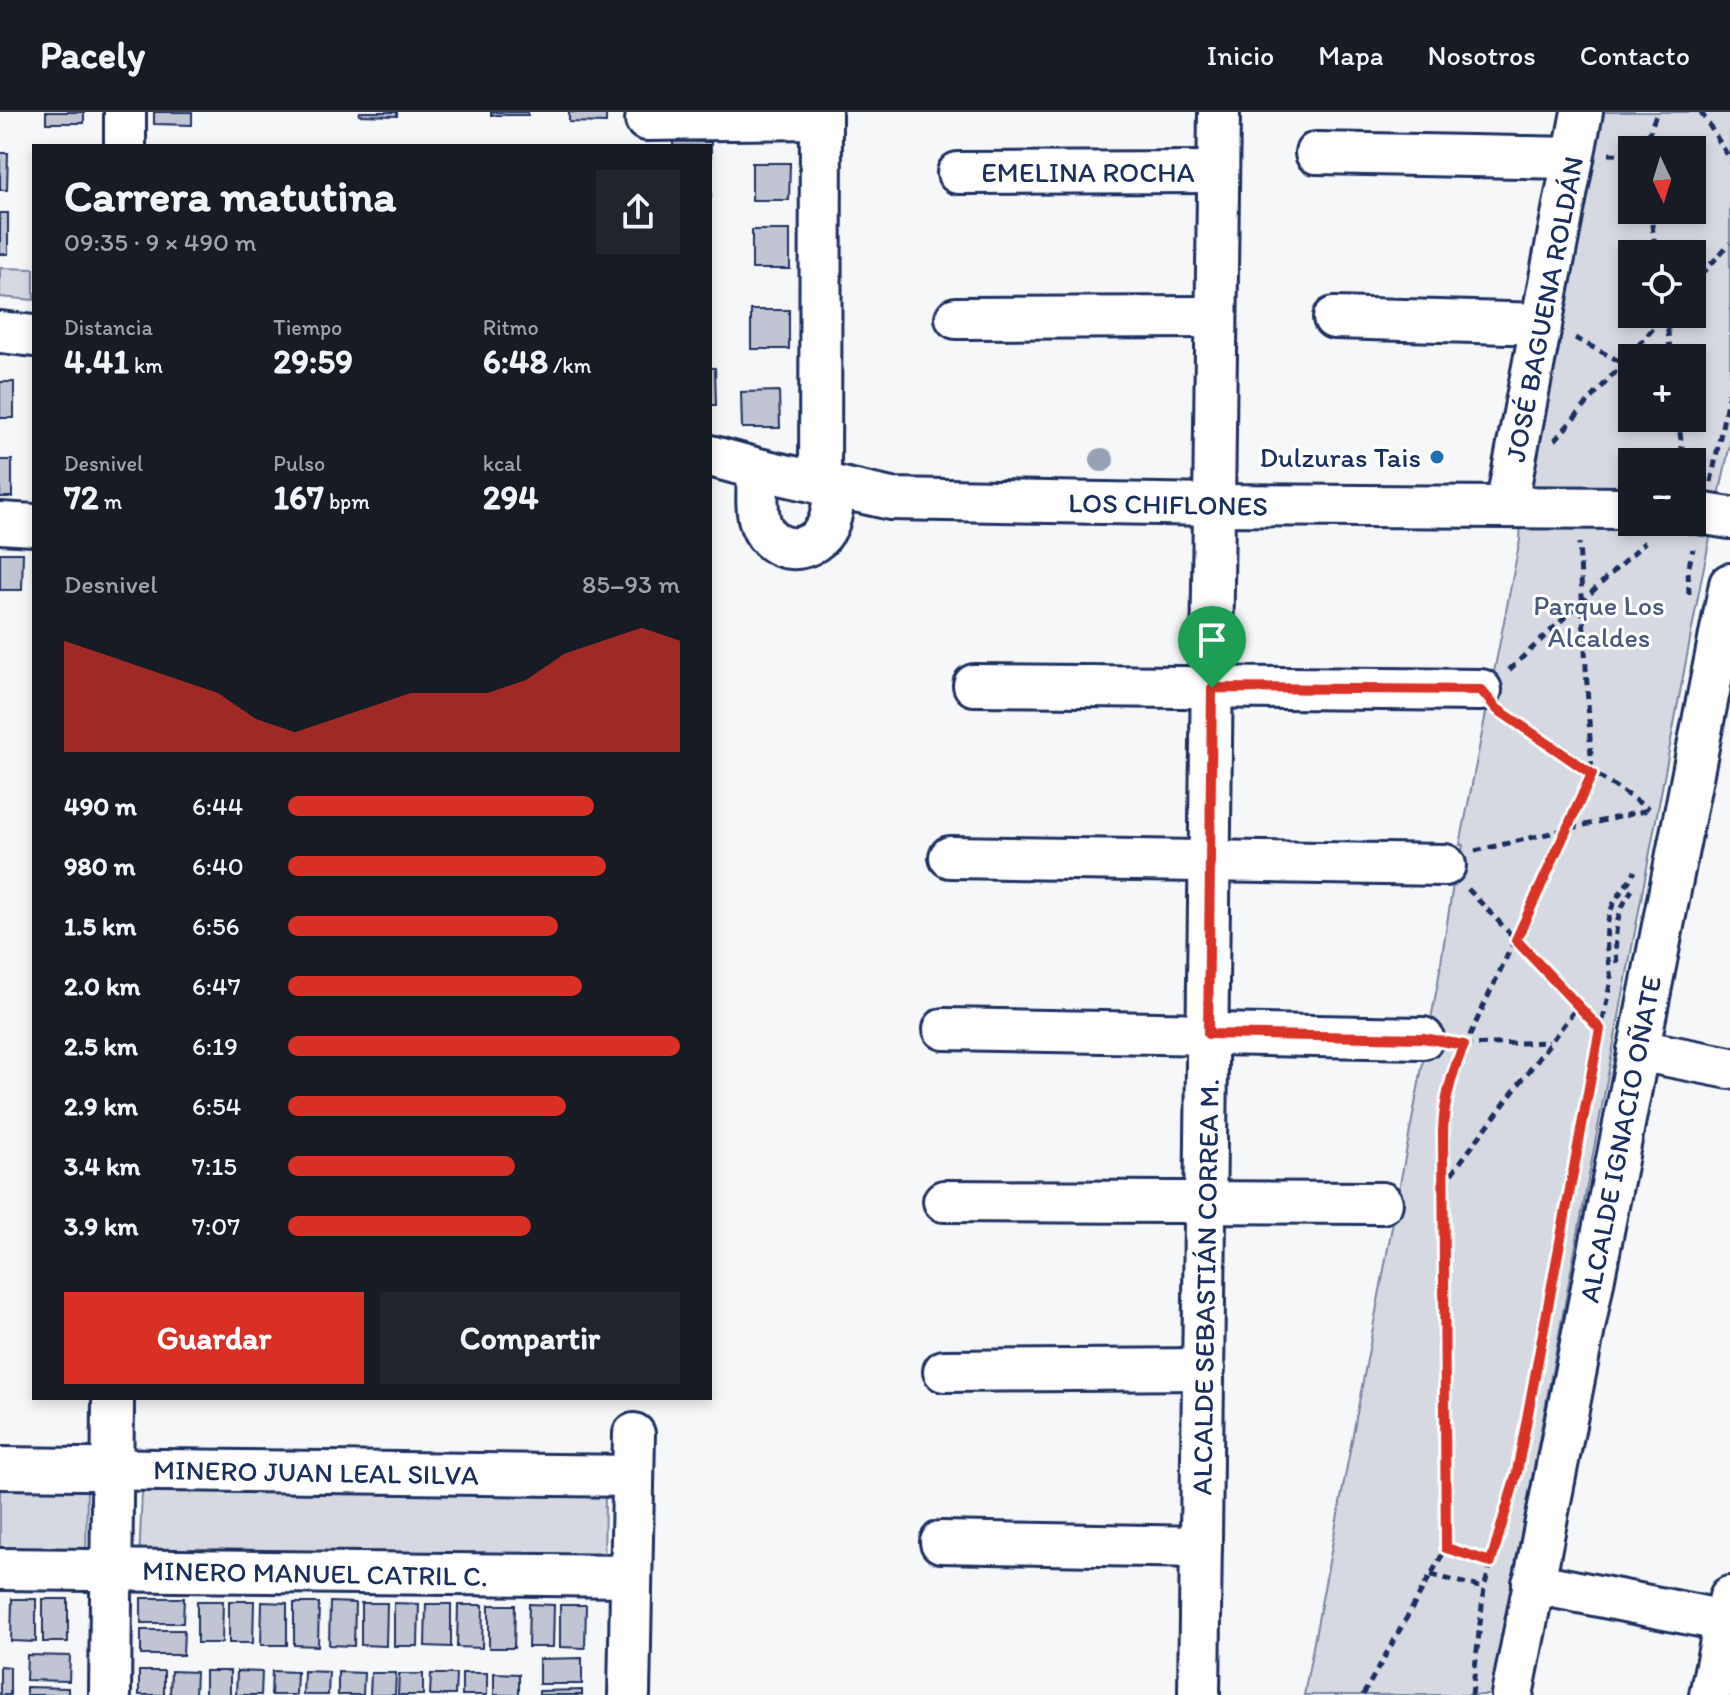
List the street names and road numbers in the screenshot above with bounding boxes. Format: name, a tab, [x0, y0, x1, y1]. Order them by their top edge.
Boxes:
street label: JOSÉ BAGUENA ROLDÁN	[1498, 153, 1590, 465]
street label: EMELINA ROCHA	[981, 155, 1195, 189]
street label: LOS CHIFLONES	[1068, 485, 1268, 523]
street label: ALCALDE IGNACIO OÑATE	[1572, 973, 1668, 1305]
street label: ALCALDE SEBASTIÁN CORREA M.	[1184, 1078, 1226, 1496]
street label: MINERO JUAN LEAL SILVA	[153, 1452, 479, 1492]
street label: MINERO MANUEL CATRIL C.	[142, 1553, 488, 1593]

